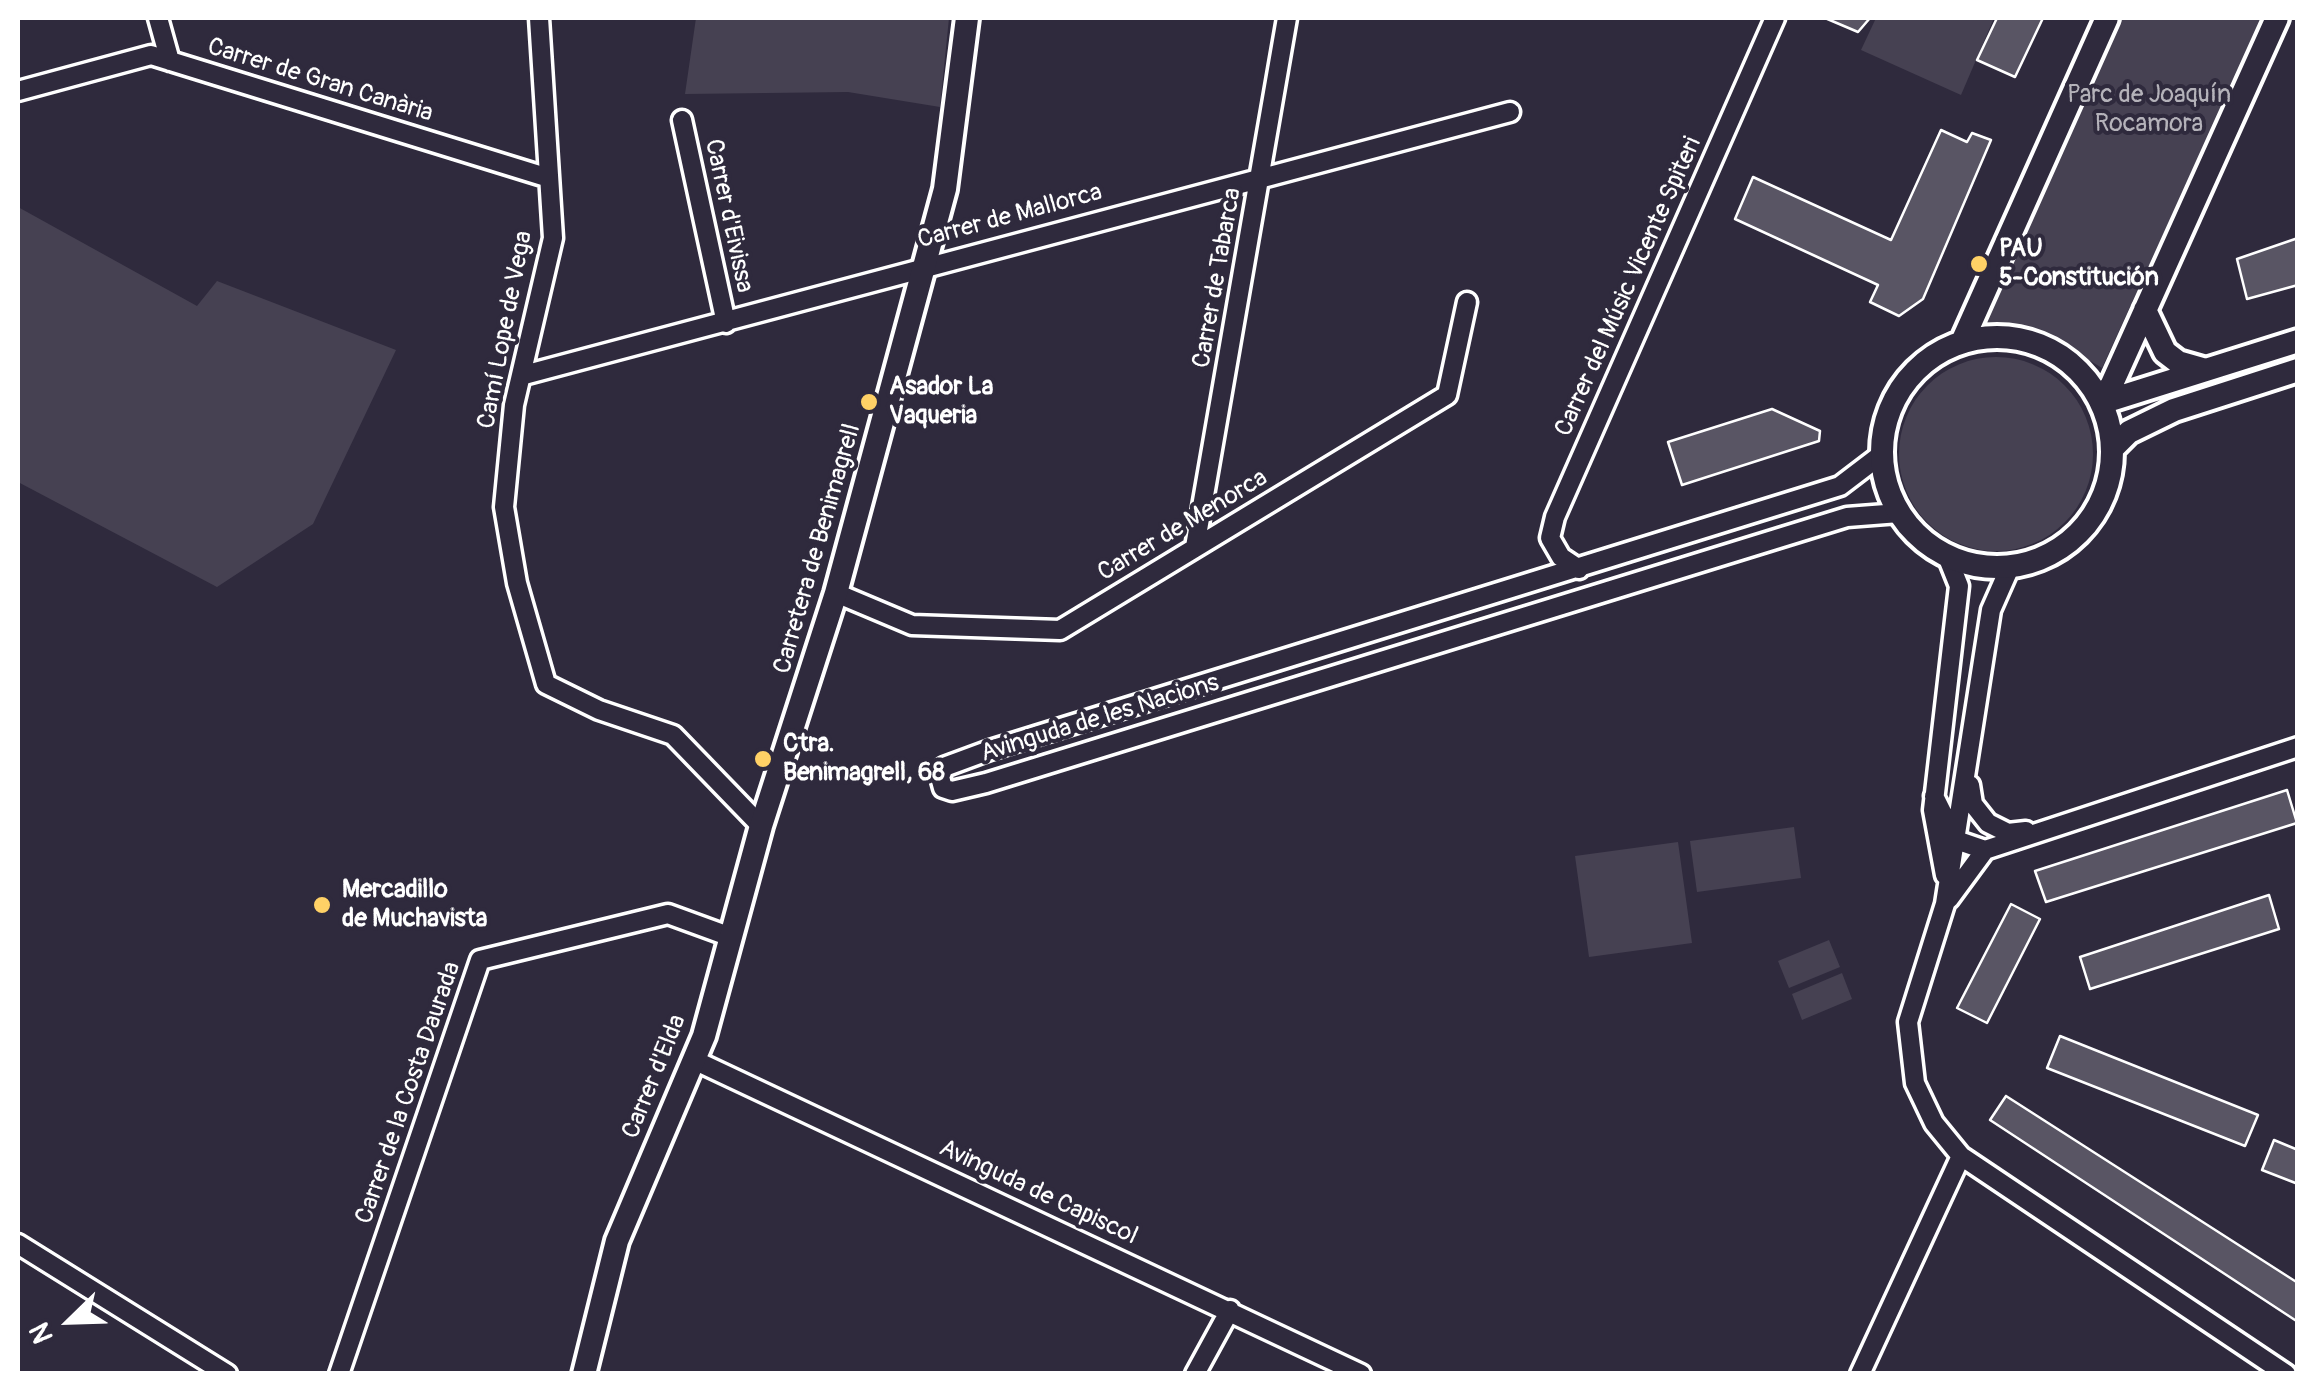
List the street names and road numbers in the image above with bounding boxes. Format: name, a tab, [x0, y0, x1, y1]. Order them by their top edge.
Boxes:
street label: Carrer de Gran Canària	[204, 32, 436, 130]
street label: Carrer del Músic Vicente Spiteri	[1549, 133, 1709, 441]
street label: Carrer d'Eivissa	[697, 137, 759, 295]
street label: Carrer de Mallorca	[915, 178, 1105, 256]
street label: Carrer de Tabarca	[1187, 186, 1249, 370]
street label: Camí Lope de Vega	[472, 229, 540, 431]
street label: Carretera de Benimagrell	[768, 421, 868, 677]
street label: Carrer de Menorca	[1093, 464, 1273, 588]
street label: Avinguda de les Nacions	[977, 668, 1223, 770]
street label: Carrer de la Costa Daurada	[350, 958, 468, 1228]
street label: Carrer d'Elda	[617, 1011, 693, 1143]
street label: Avinguda de Capiscol	[934, 1134, 1142, 1252]

